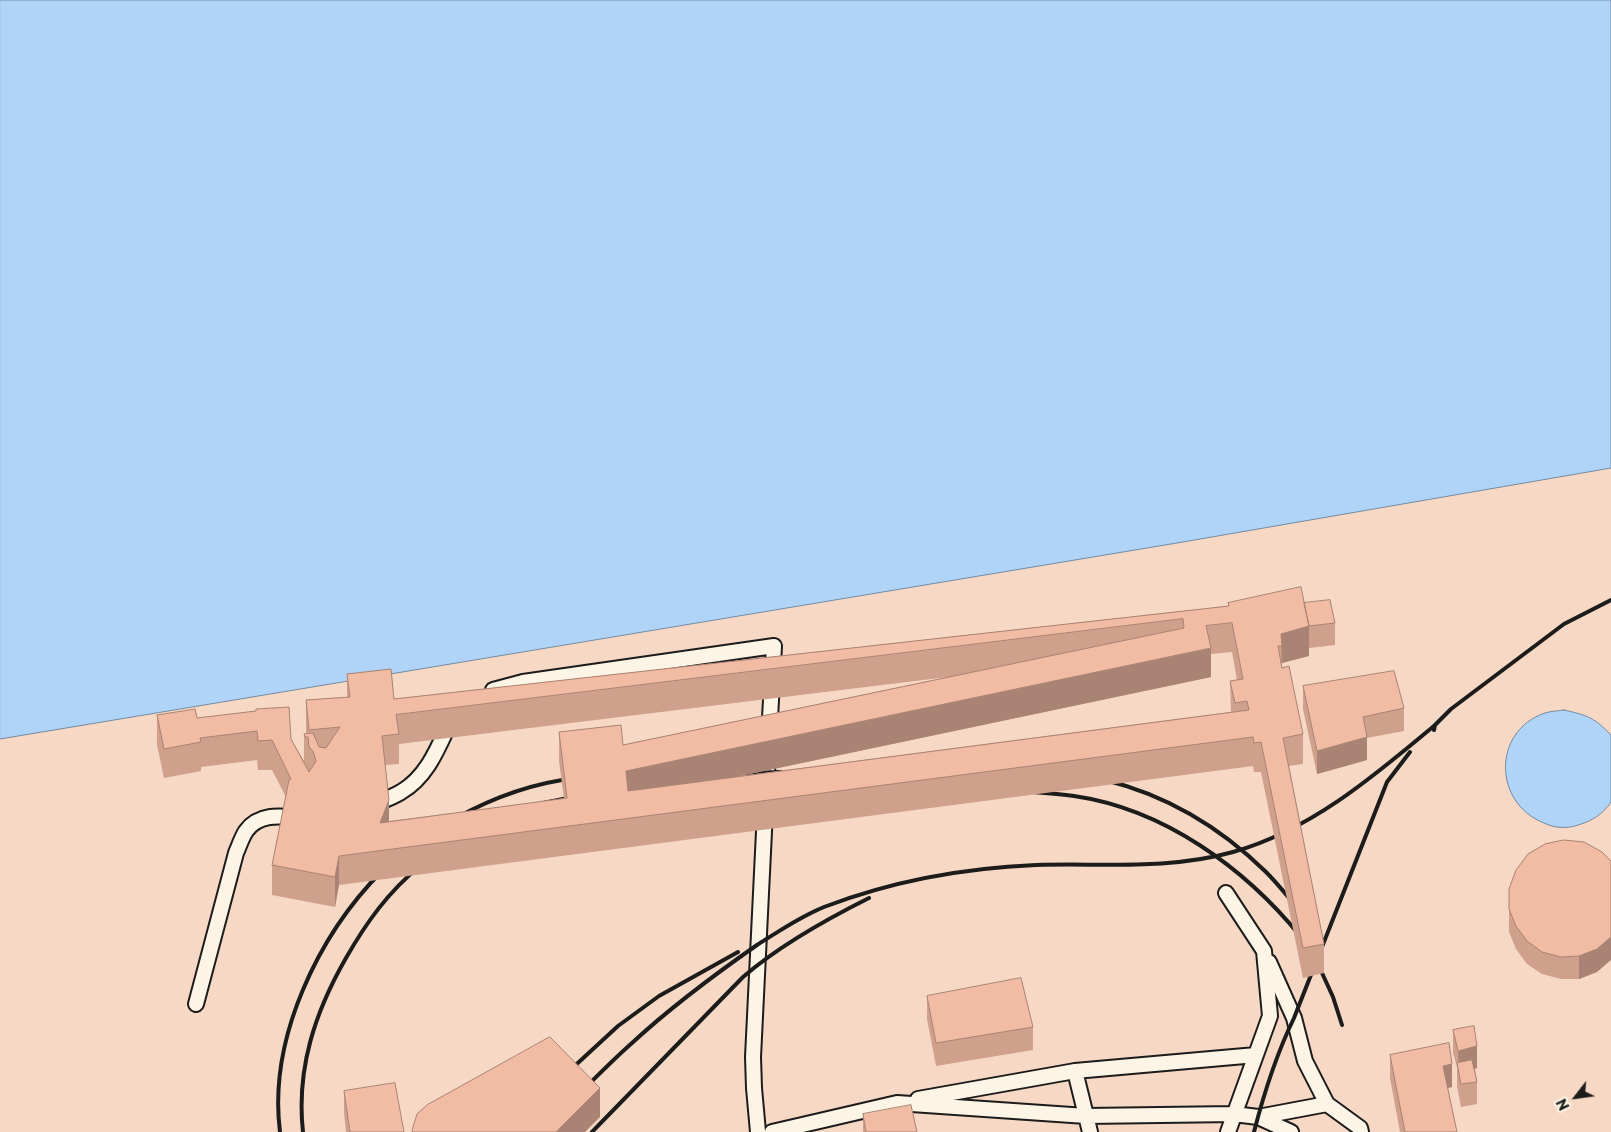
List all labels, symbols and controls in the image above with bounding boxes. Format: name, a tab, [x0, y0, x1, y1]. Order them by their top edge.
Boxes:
north arrow	[1551, 1072, 1601, 1122]
text: N	[1551, 1095, 1574, 1115]

